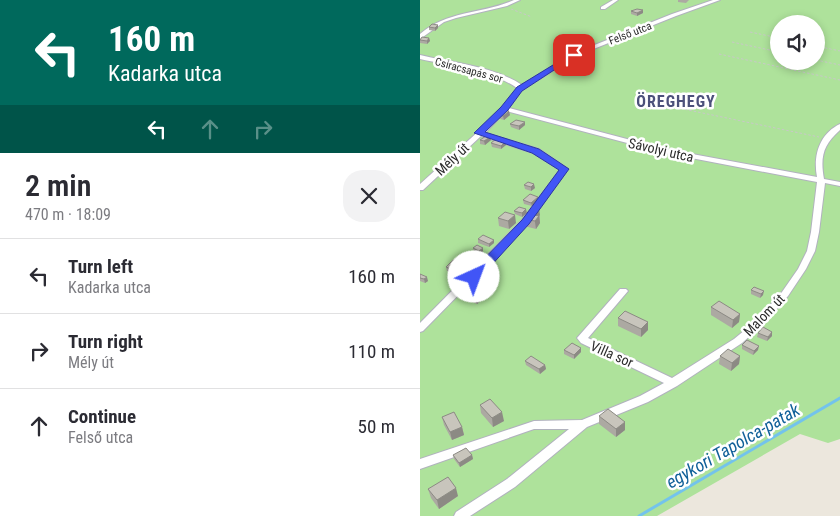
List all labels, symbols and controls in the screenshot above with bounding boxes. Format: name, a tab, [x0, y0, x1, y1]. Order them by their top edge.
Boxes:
map controls	[770, 15, 825, 70]
button: sound	[770, 15, 825, 70]
text: 160 m	[108, 19, 195, 60]
street label: Felső utca	[607, 19, 653, 48]
icon: left	[25, 20, 90, 85]
pin	[553, 34, 595, 76]
icon: arrive	[560, 41, 588, 69]
street label: Csiracsapás sor	[434, 55, 505, 86]
text: Kadarka utca	[108, 61, 222, 86]
district label: ÖREGHEGY	[636, 92, 716, 111]
icon: left	[143, 115, 171, 143]
icon: ahead	[196, 115, 224, 143]
icon: right	[249, 115, 277, 143]
street label: Sávolyi utca	[627, 135, 695, 165]
street label: Mély út	[432, 139, 472, 179]
text: 2 min	[25, 168, 91, 203]
button: close	[343, 170, 395, 222]
text: 470 m · 18:09	[25, 205, 111, 224]
position arrow	[447, 250, 499, 302]
text: Turn left	[68, 255, 133, 278]
icon: left	[25, 262, 53, 290]
text: 160 m	[348, 265, 395, 288]
text: Kadarka utca	[68, 278, 151, 297]
street label: Malom út	[740, 291, 788, 339]
text: Turn right	[68, 330, 143, 353]
icon: right	[25, 337, 53, 365]
street label: Villa sor	[588, 338, 636, 370]
text: 110 m	[348, 340, 395, 363]
text: Mély út	[68, 353, 114, 372]
water label: egykori Tapolca-patak	[662, 398, 804, 492]
text: Continue	[68, 405, 136, 428]
icon: ahead	[25, 412, 53, 440]
text: 50 m	[358, 415, 395, 438]
text: Felső utca	[68, 428, 133, 447]

